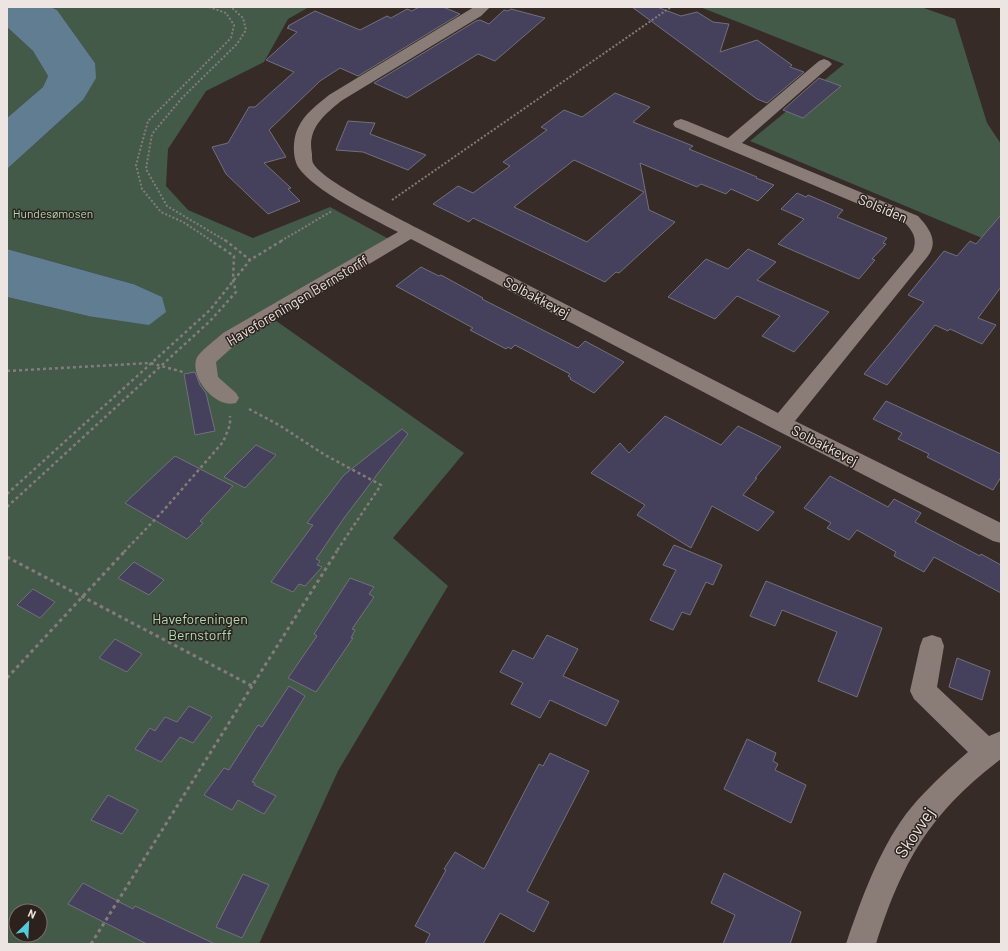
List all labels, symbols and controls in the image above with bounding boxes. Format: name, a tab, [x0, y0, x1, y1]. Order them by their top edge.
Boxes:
street label: Solsiden	[856, 190, 910, 226]
park label: Hundesømosen	[13, 206, 93, 220]
street label: Haveforeningen Bernstorff	[223, 251, 371, 349]
street label: Solbakkevej	[501, 273, 573, 321]
street label: Solbakkevej	[789, 421, 861, 469]
park label: Haveforeningen Bernstorff	[152, 610, 248, 643]
street label: Skovvej	[890, 803, 938, 861]
north arrow	[8, 903, 48, 943]
text: N	[26, 906, 38, 921]

